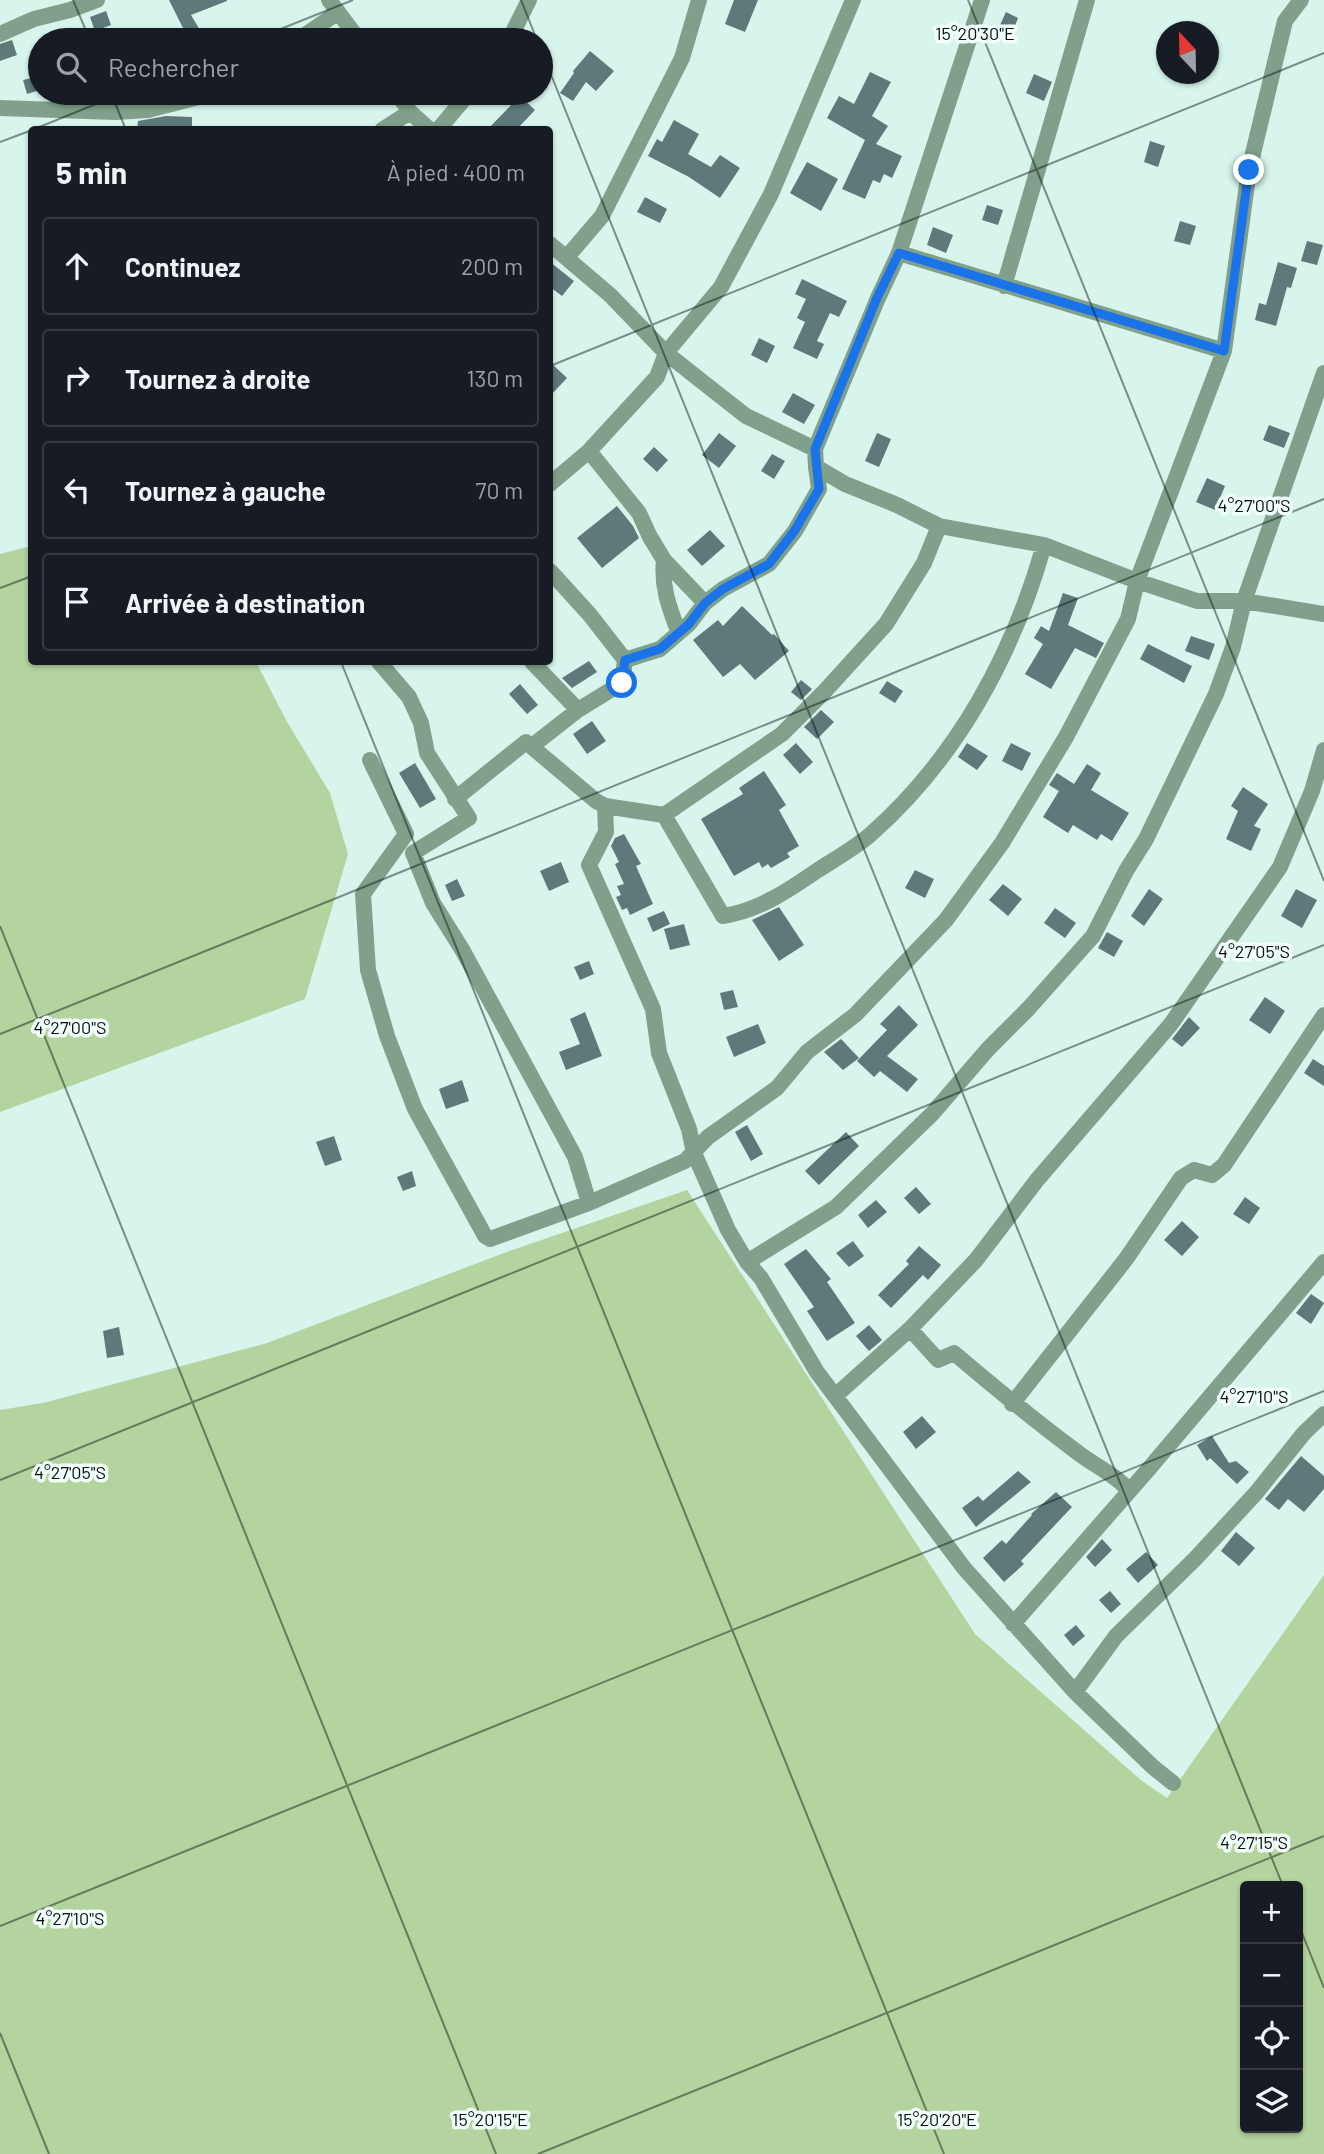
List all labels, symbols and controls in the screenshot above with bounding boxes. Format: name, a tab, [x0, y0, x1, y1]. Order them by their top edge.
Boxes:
north arrow	[1156, 21, 1219, 84]
text: 15°20'30"E	[935, 22, 1015, 44]
search box	[28, 28, 553, 105]
icon: search	[52, 48, 90, 86]
text: Rechercher	[108, 51, 239, 82]
text: 5 min	[56, 154, 127, 190]
route end	[1233, 154, 1264, 185]
text: À pied · 400 m	[387, 158, 525, 186]
icon: ahead	[58, 247, 96, 285]
text: Continuez	[125, 251, 241, 282]
text: 200 m	[461, 252, 523, 280]
icon: right	[58, 359, 96, 397]
text: Tournez à droite	[125, 363, 310, 394]
text: 130 m	[466, 364, 523, 392]
icon: left	[58, 471, 96, 509]
text: Tournez à gauche	[125, 475, 326, 506]
text: 70 m	[476, 476, 523, 504]
text: 4°27'00"S	[1218, 494, 1290, 516]
icon: arrive	[58, 583, 96, 621]
text: Arrivée à destination	[125, 587, 365, 618]
route start	[606, 667, 637, 698]
text: 4°27'05"S	[1218, 940, 1290, 962]
text: 4°27'00"S	[34, 1016, 106, 1038]
text: 4°27'10"S	[1219, 1385, 1289, 1407]
text: 4°27'05"S	[34, 1461, 106, 1483]
text: 4°27'15"S	[1220, 1831, 1288, 1853]
map controls	[1240, 1881, 1303, 2133]
button: +	[1240, 1881, 1303, 1944]
text: 4°27'10"S	[35, 1907, 105, 1929]
button: −	[1240, 1944, 1303, 2007]
button: locate	[1240, 2007, 1303, 2070]
button: layers	[1240, 2070, 1303, 2133]
text: 15°20'15"E	[452, 2108, 528, 2130]
text: 15°20'20"E	[897, 2108, 977, 2130]

